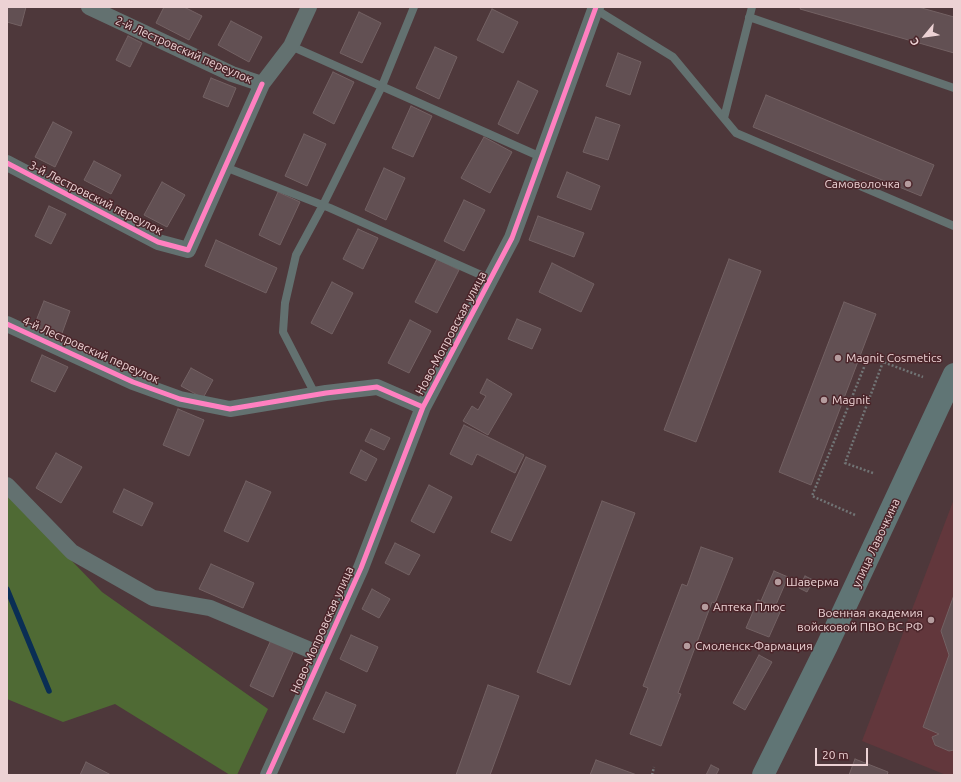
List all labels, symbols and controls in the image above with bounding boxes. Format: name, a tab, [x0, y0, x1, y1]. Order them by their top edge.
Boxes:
street label: 2-й Лестровский переулок	[113, 13, 255, 87]
north arrow	[905, 16, 945, 56]
text: С	[908, 36, 921, 48]
street label: 3-й Лестровский переулок	[27, 158, 165, 238]
place label: Самоволочка	[824, 177, 900, 191]
marker: Самоволочка	[903, 179, 913, 189]
street label: Ново-Мопровская улица	[412, 269, 490, 397]
street label: 4-й Лестровский переулок	[20, 313, 162, 387]
place label: Magnit Cosmetics	[846, 351, 942, 365]
marker: Magnit Cosmetics	[833, 353, 843, 363]
place label: Magnit	[832, 393, 870, 407]
marker: Magnit	[819, 395, 829, 405]
street label: улица Лавочкина	[849, 496, 903, 590]
street label: Ново-Мопровская улица	[287, 564, 357, 696]
place label: Шаверма	[786, 575, 839, 589]
marker: Шаверма	[773, 577, 783, 587]
place label: Аптека Плюс	[713, 600, 785, 614]
marker: Аптека Плюс	[700, 602, 710, 612]
place label: Военная академия войсковой ПВО ВС РФ	[797, 606, 923, 634]
marker: Военная академия войсковой ПВО ВС РФ	[926, 615, 936, 625]
place label: Смоленск-Фармация	[695, 639, 813, 653]
marker: Смоленск-Фармация	[682, 641, 692, 651]
scale bar	[817, 740, 870, 766]
text: 20 m	[822, 748, 849, 761]

